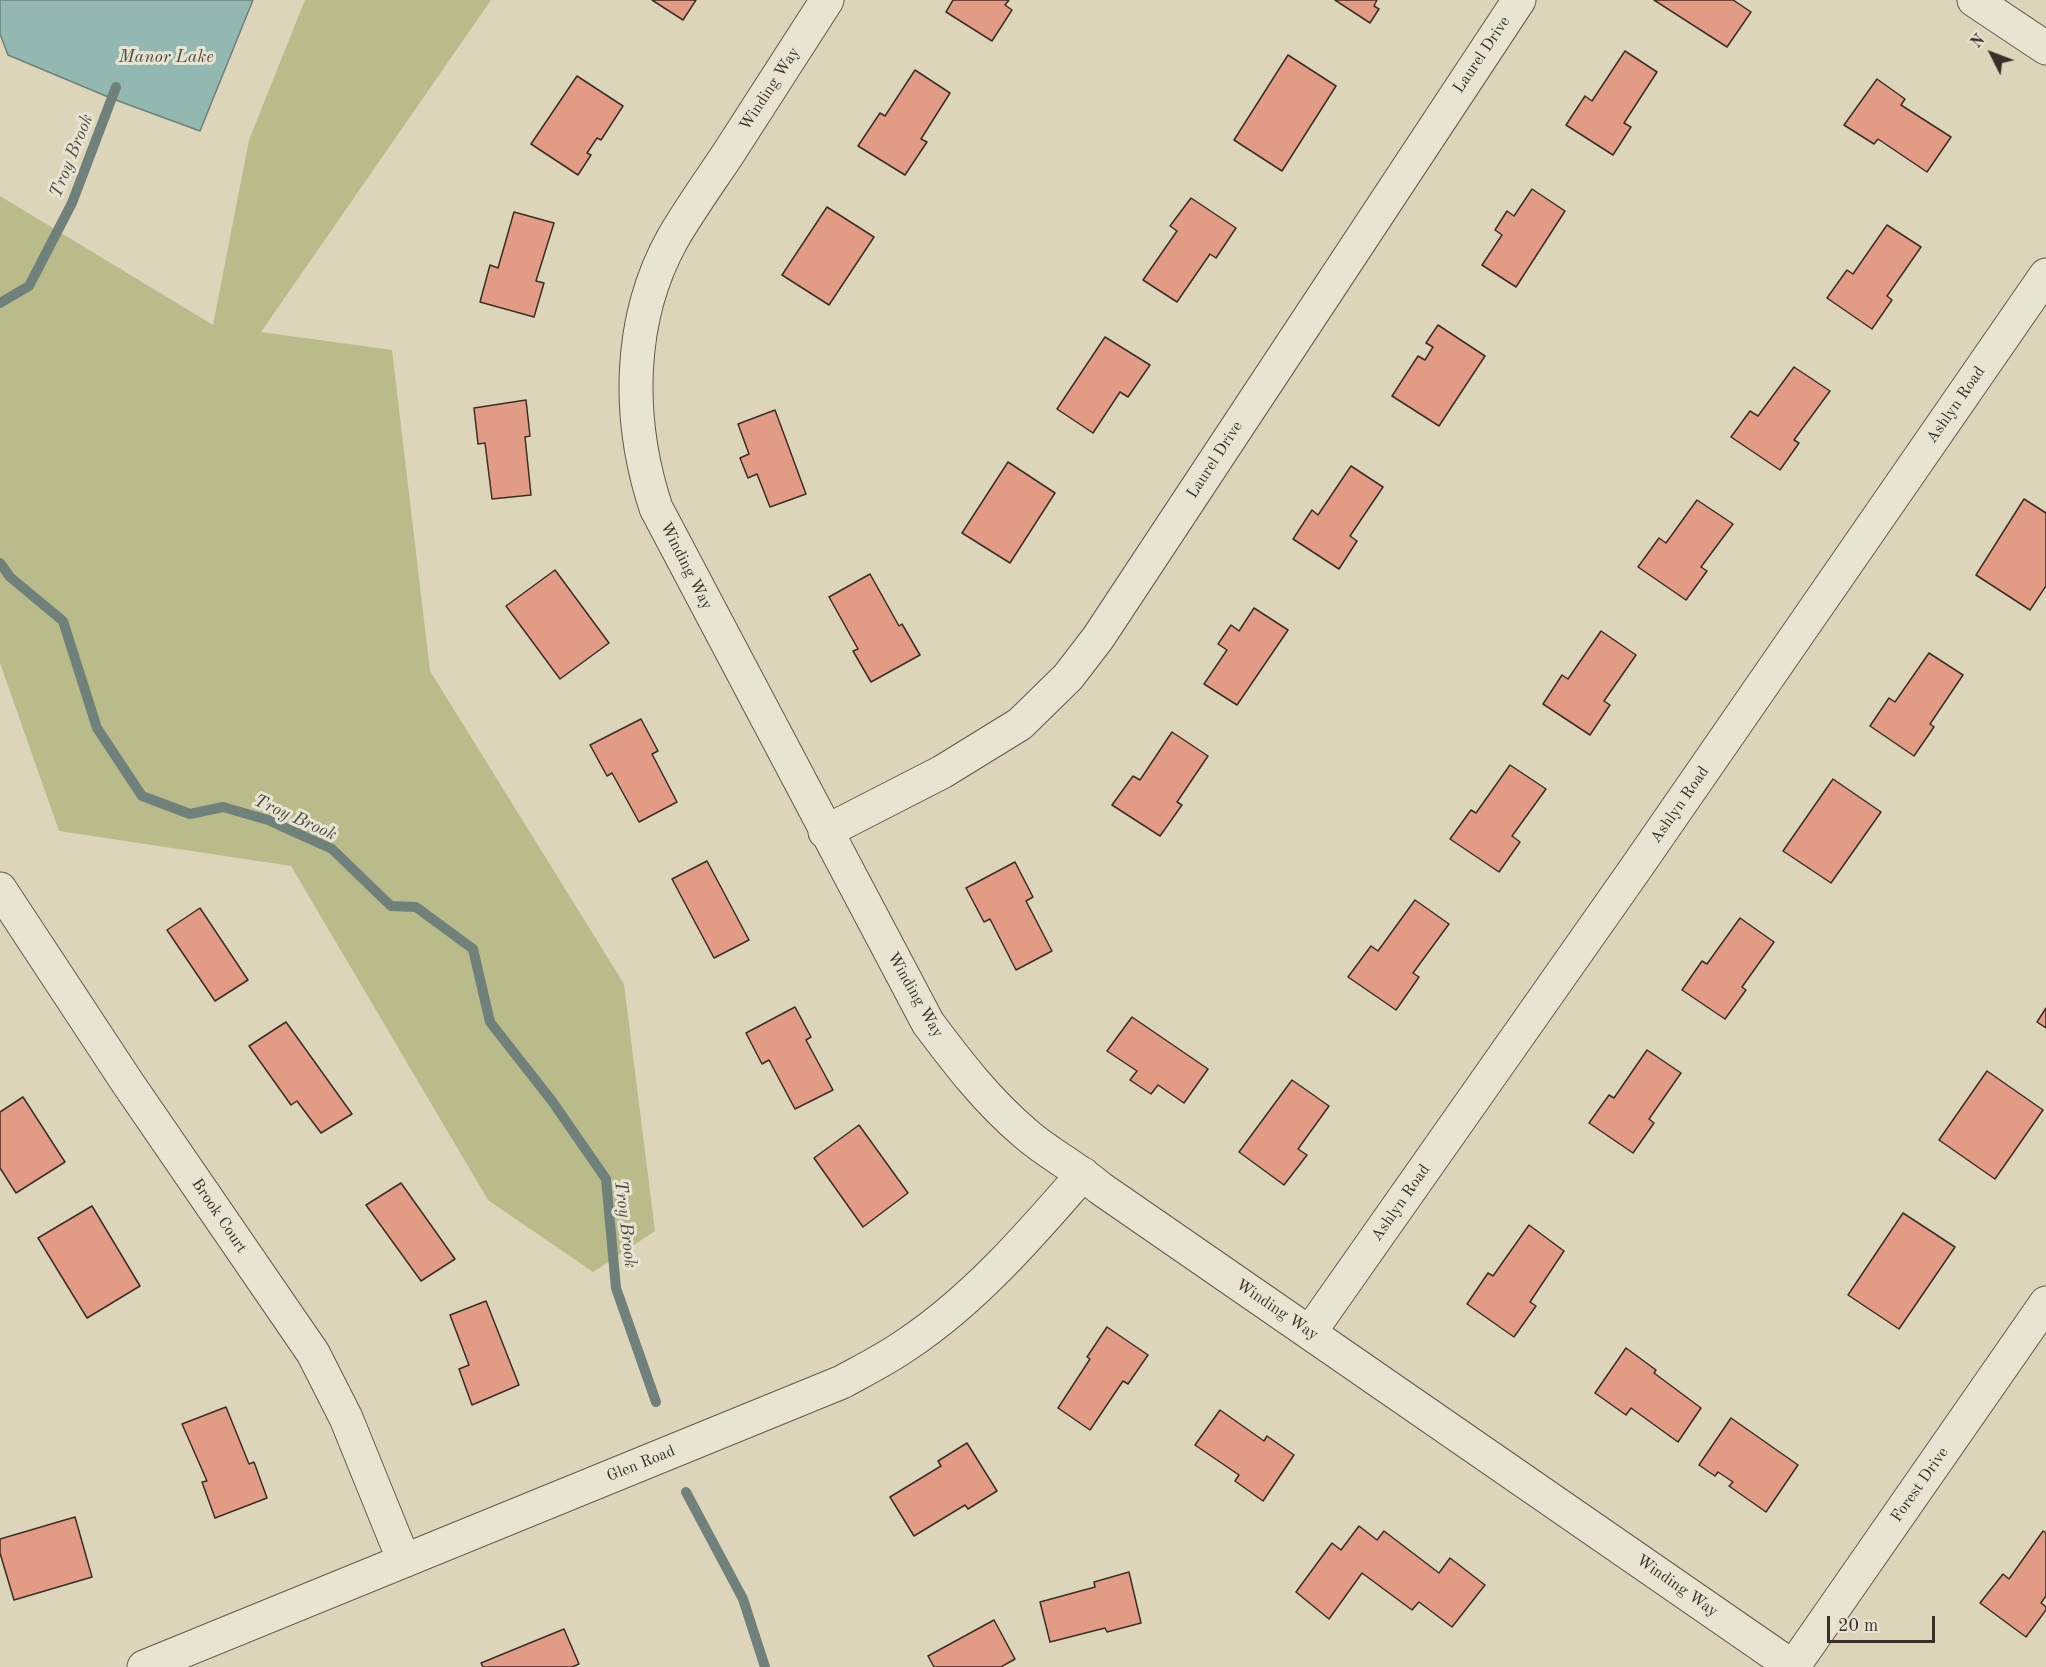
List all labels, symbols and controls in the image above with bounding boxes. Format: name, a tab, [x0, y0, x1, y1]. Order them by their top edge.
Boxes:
street label: Laurel Drive	[1449, 13, 1515, 97]
north arrow	[1962, 24, 2022, 84]
text: N	[1969, 32, 1989, 52]
street label: Winding Way	[736, 44, 804, 134]
water label: Manor Lake	[118, 46, 214, 68]
water label: Troy Brook	[45, 111, 99, 201]
street label: Ashlyn Road	[1922, 363, 1990, 447]
street label: Laurel Drive	[1183, 418, 1247, 502]
street label: Winding Way	[656, 519, 716, 613]
street label: Ashlyn Road	[1646, 763, 1714, 847]
water label: Troy Brook	[250, 790, 340, 846]
street label: Winding Way	[883, 949, 947, 1041]
street label: Ashlyn Road	[1367, 1161, 1435, 1245]
street label: Brook Court	[187, 1175, 251, 1257]
water label: Troy Brook	[609, 1179, 641, 1269]
street label: Winding Way	[1232, 1275, 1322, 1345]
street label: Glen Road	[604, 1442, 678, 1486]
street label: Forest Drive	[1887, 1444, 1953, 1526]
street label: Winding Way	[1632, 1551, 1722, 1621]
scale bar	[1830, 1604, 1938, 1642]
text: 20 m	[1838, 1617, 1878, 1635]

